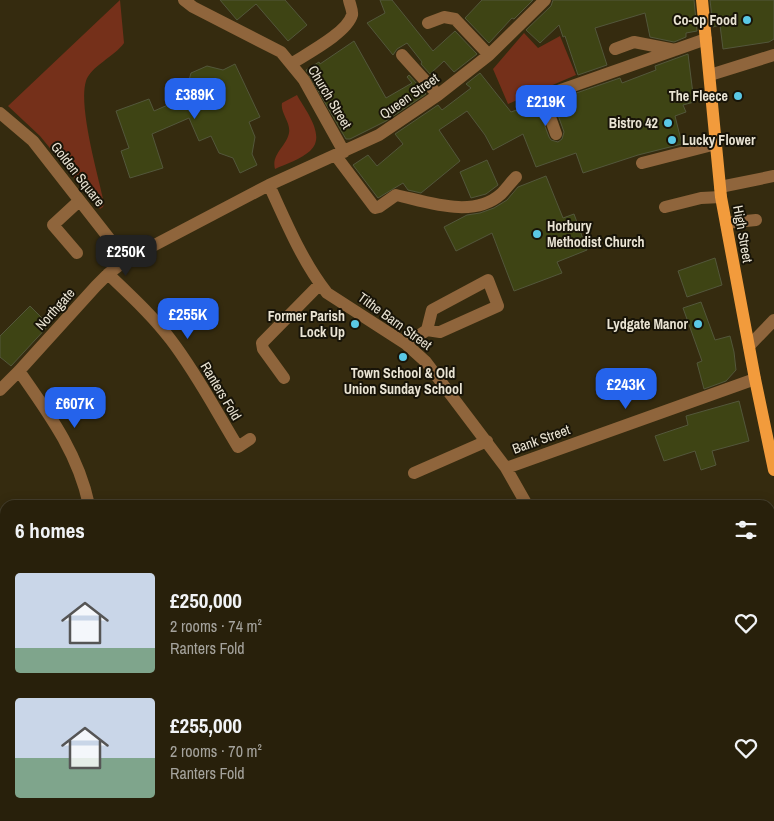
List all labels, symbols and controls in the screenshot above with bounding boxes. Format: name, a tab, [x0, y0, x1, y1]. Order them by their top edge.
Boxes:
place label: Co-op Food	[673, 11, 737, 29]
marker: Co-op Food	[741, 14, 753, 26]
street label: Church Street	[304, 62, 356, 132]
street label: Queen Street	[376, 69, 442, 123]
pin: £389K	[160, 78, 230, 120]
text: £389K	[176, 83, 214, 105]
pin: £219K	[511, 84, 581, 127]
place label: The Fleece	[669, 87, 728, 105]
text: £219K	[527, 90, 565, 112]
marker: The Fleece	[732, 90, 744, 102]
place label: Bistro 42	[609, 114, 658, 132]
marker: Bistro 42	[662, 117, 674, 129]
place label: Lucky Flower	[682, 131, 756, 149]
marker: Lucky Flower	[666, 134, 678, 146]
street label: Golden Square	[47, 138, 109, 210]
street label: High Street	[729, 204, 757, 264]
place label: Horbury Methodist Church	[547, 217, 645, 251]
marker: Horbury Methodist Church	[531, 228, 543, 240]
pin: £250K	[91, 234, 161, 277]
text: £250K	[107, 240, 145, 262]
street label: Northgate	[31, 284, 79, 334]
street label: Tithe Barn Street	[354, 288, 436, 354]
pin: £255K	[153, 298, 223, 340]
text: £255K	[169, 303, 207, 325]
place label: Former Parish Lock Up	[268, 307, 345, 341]
place label: Lydgate Manor	[607, 315, 689, 333]
marker: Former Parish Lock Up	[349, 318, 361, 330]
marker: Lydgate Manor	[692, 318, 704, 330]
marker: Town School & Old Union Sunday School	[397, 351, 409, 363]
street label: Ranters Fold	[197, 358, 245, 424]
place label: Town School & Old Union Sunday School	[344, 364, 462, 398]
pin: £243K	[591, 368, 661, 410]
text: £243K	[607, 373, 645, 395]
pin: £607K	[40, 386, 110, 429]
text: £607K	[56, 392, 94, 414]
street label: Bank Street	[510, 420, 572, 458]
text: 6 homes	[15, 516, 85, 545]
icon: filters	[732, 516, 760, 544]
text: £250,000	[170, 586, 242, 615]
icon: home	[55, 593, 115, 653]
icon: heart	[732, 609, 760, 637]
text: 2 rooms · 74 m²	[170, 615, 262, 637]
text: Ranters Fold	[170, 637, 244, 659]
text: £255,000	[170, 711, 242, 740]
icon: home	[55, 718, 115, 778]
icon: heart	[732, 734, 760, 762]
text: 2 rooms · 70 m²	[170, 740, 262, 762]
text: Ranters Fold	[170, 762, 244, 784]

